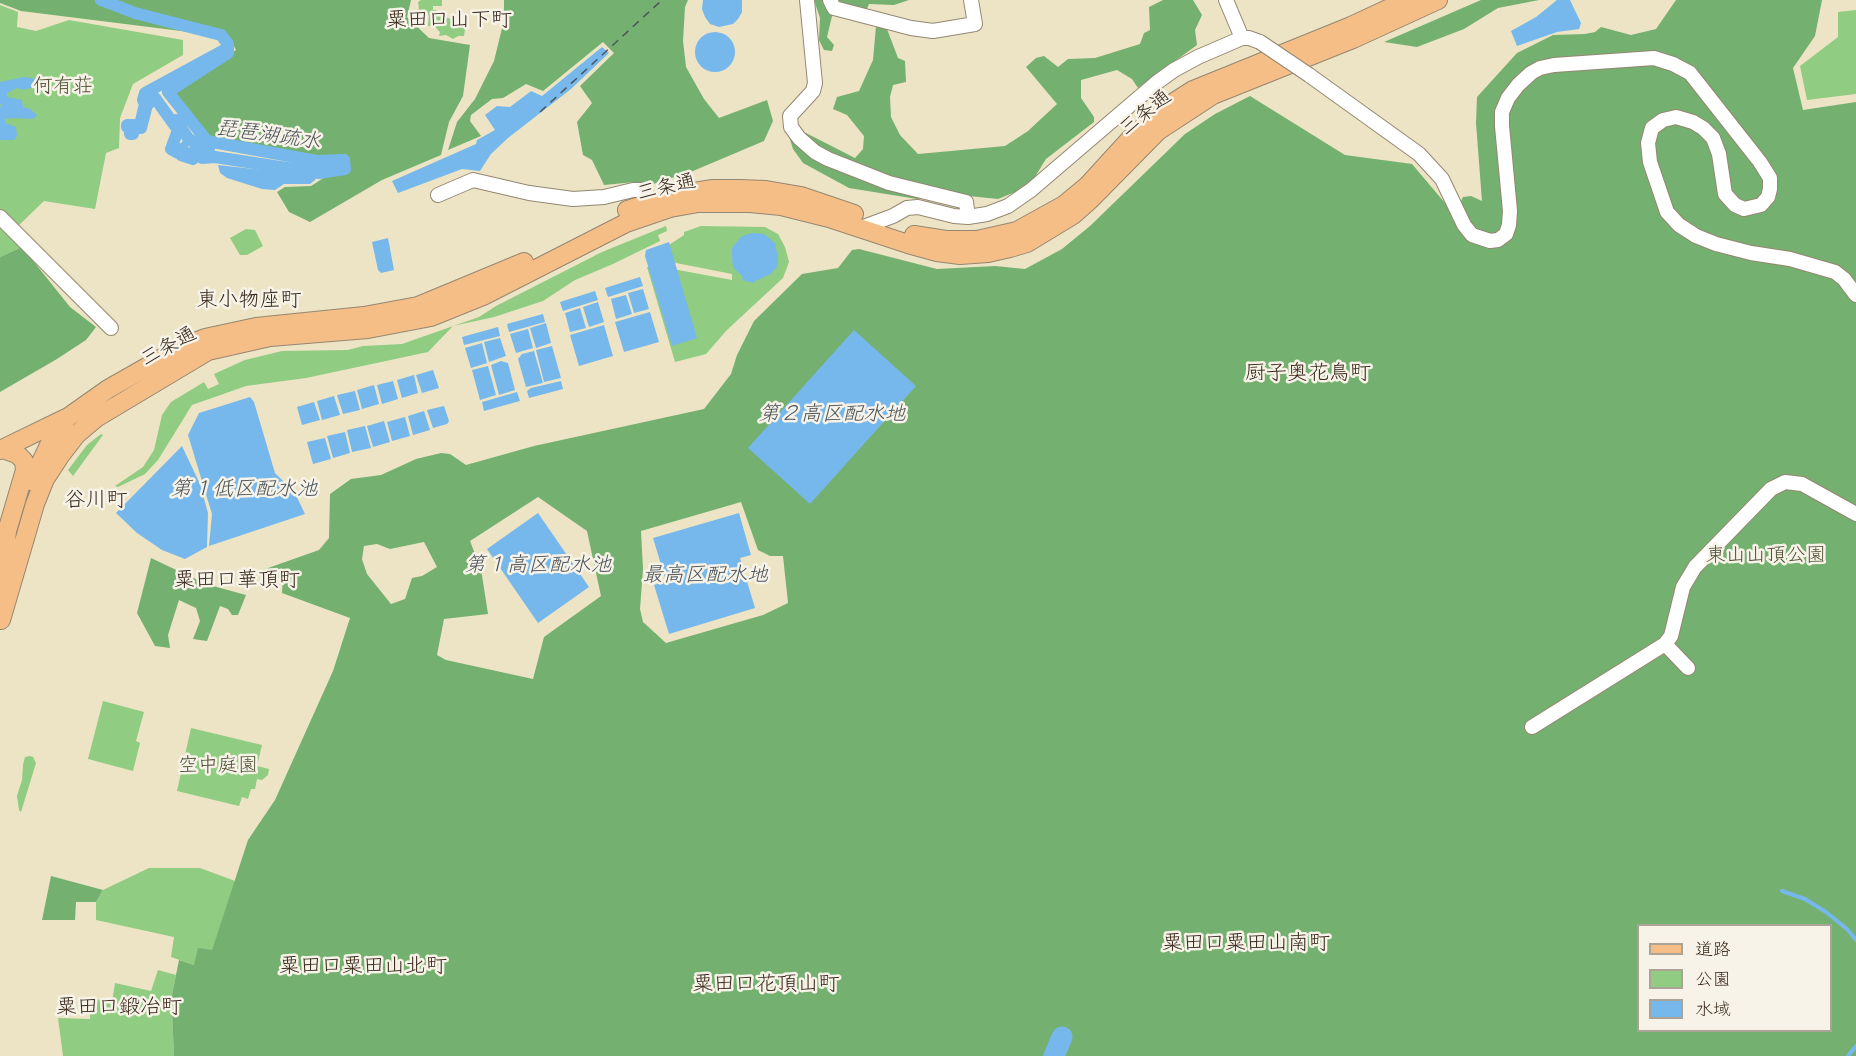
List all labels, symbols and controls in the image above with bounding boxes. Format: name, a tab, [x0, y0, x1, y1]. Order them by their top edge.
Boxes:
district label: 粟田口山下町	[386, 10, 512, 36]
park label: 何有荘	[33, 77, 93, 101]
street label: 三条通	[1116, 87, 1178, 143]
water label: 琵琶湖疏水	[214, 118, 322, 158]
street label: 三条通	[635, 172, 699, 208]
district label: 東小物座町	[197, 290, 301, 316]
street label: 三条通	[138, 324, 202, 374]
district label: 厨子奥花鳥町	[1245, 363, 1371, 389]
water label: 第２高区配水地	[759, 404, 905, 430]
water label: 第１低区配水池	[171, 479, 317, 505]
district label: 谷川町	[65, 490, 127, 516]
park label: 東山山頂公園	[1706, 546, 1826, 570]
water label: 第１高区配水池	[465, 555, 611, 581]
water label: 最高区配水地	[642, 565, 768, 591]
district label: 粟田口華頂町	[174, 570, 300, 596]
park label: 空中庭園	[178, 756, 258, 780]
legend	[1637, 924, 1832, 1032]
district label: 粟田口粟田山南町	[1162, 933, 1330, 959]
text: 道路	[1695, 939, 1731, 964]
district label: 粟田口粟田山北町	[279, 956, 447, 982]
text: 公園	[1695, 969, 1731, 994]
district label: 粟田口花頂山町	[693, 974, 839, 1000]
district label: 粟田口鍛冶町	[56, 997, 182, 1023]
text: 水域	[1695, 999, 1731, 1024]

